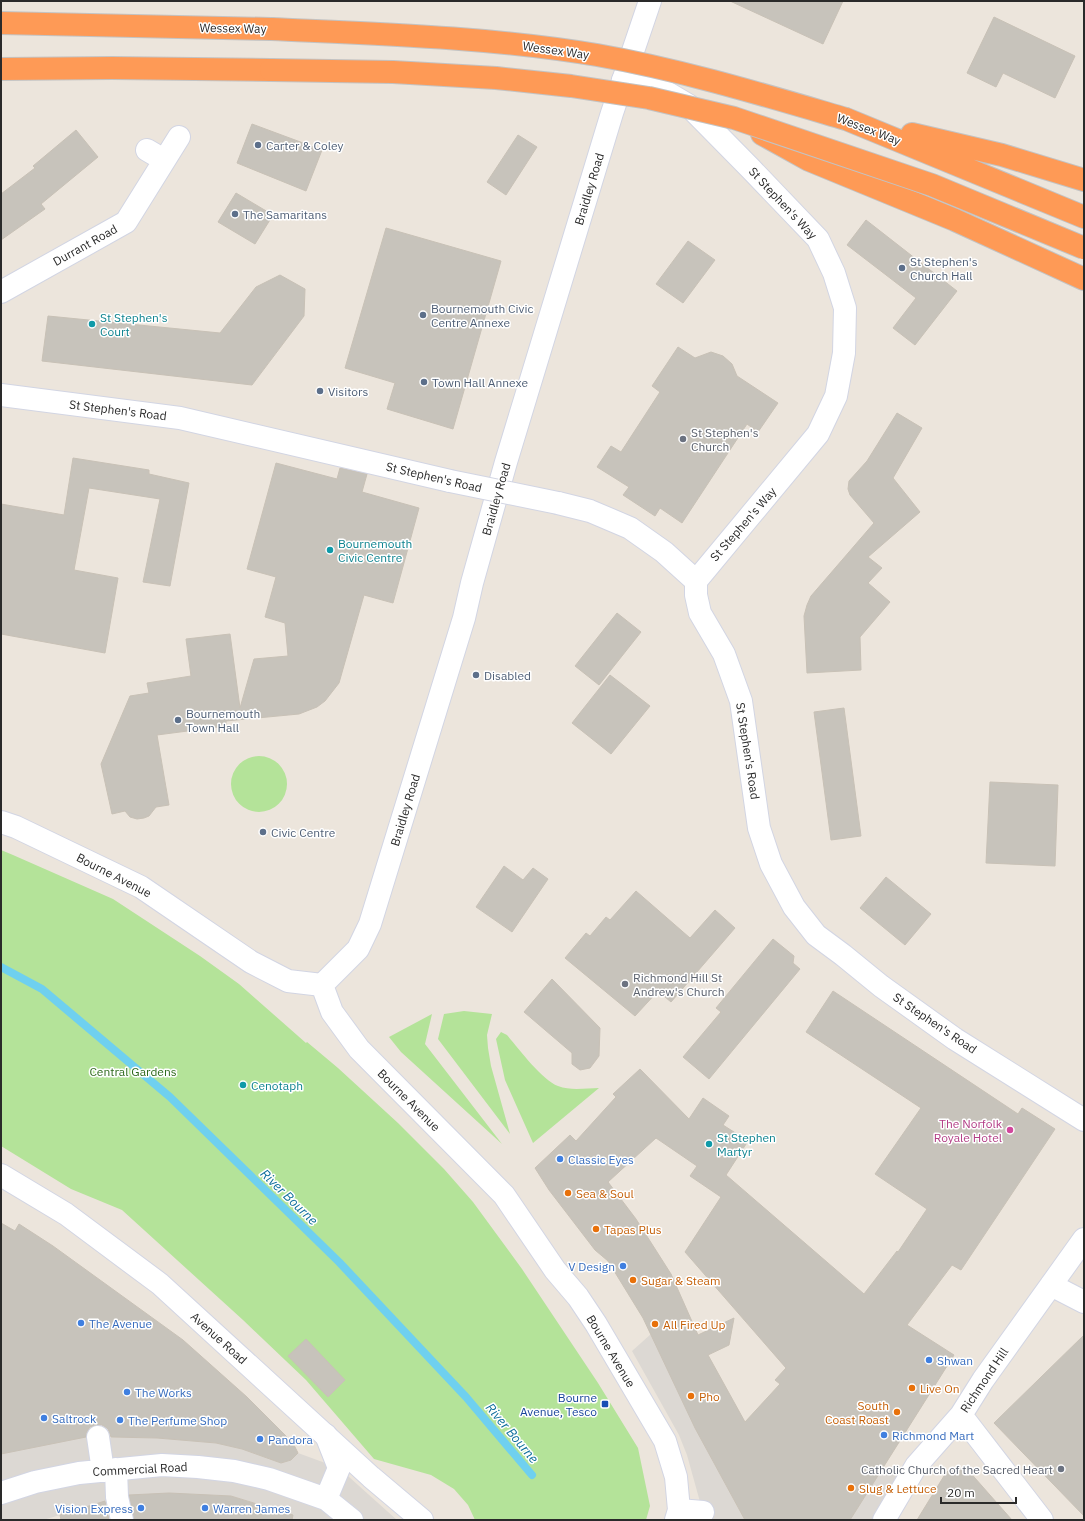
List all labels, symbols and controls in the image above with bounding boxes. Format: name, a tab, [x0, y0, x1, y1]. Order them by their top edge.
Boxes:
street label: Wessex Way	[199, 20, 267, 36]
street label: Wessex Way	[522, 38, 590, 62]
street label: Wessex Way	[835, 110, 903, 148]
place label: Carter & Coley	[266, 138, 343, 153]
marker: Carter & Coley	[253, 140, 263, 150]
street label: Braidley Road	[571, 151, 607, 227]
street label: St Stephen's Way	[746, 164, 820, 242]
place label: The Samaritans	[243, 207, 327, 222]
marker: The Samaritans	[230, 209, 240, 219]
street label: Durrant Road	[50, 221, 120, 269]
place label: St Stephen's Church Hall	[910, 254, 978, 283]
marker: St Stephen's Church Hall	[897, 263, 907, 273]
place label: Bournemouth Civic Centre Annexe	[431, 301, 533, 330]
place label: St Stephen's Court	[100, 310, 168, 339]
marker: Bournemouth Civic Centre Annexe	[418, 310, 428, 320]
marker: St Stephen's Court	[87, 319, 97, 329]
place label: Town Hall Annexe	[432, 375, 529, 390]
marker: Town Hall Annexe	[419, 377, 429, 387]
place label: Visitors	[328, 384, 368, 399]
marker: Visitors	[315, 386, 325, 396]
street label: St Stephen's Road	[68, 397, 168, 423]
place label: St Stephen's Church	[691, 425, 759, 454]
marker: St Stephen's Church	[678, 434, 688, 444]
street label: St Stephen's Road	[385, 459, 483, 495]
street label: Braidley Road	[478, 461, 514, 537]
street label: St Stephen's Way	[707, 484, 779, 564]
place label: Bournemouth Civic Centre	[338, 536, 412, 565]
marker: Bournemouth Civic Centre	[325, 545, 335, 555]
place label: Disabled	[484, 668, 531, 683]
marker: Disabled	[471, 670, 481, 680]
street label: St Stephen's Road	[733, 701, 763, 801]
place label: Bournemouth Town Hall	[186, 706, 260, 735]
marker: Bournemouth Town Hall	[173, 715, 183, 725]
street label: Braidley Road	[387, 772, 423, 848]
place label: Civic Centre	[271, 825, 336, 840]
marker: Civic Centre	[258, 827, 268, 837]
street label: Bourne Avenue	[74, 850, 154, 900]
place label: Richmond Hill St Andrew's Church	[633, 970, 725, 999]
marker: Richmond Hill St Andrew's Church	[620, 979, 630, 989]
street label: St Stephen's Road	[890, 989, 980, 1057]
park label: Central Gardens	[89, 1064, 177, 1079]
street label: Bourne Avenue	[375, 1066, 444, 1135]
place label: Cenotaph	[251, 1078, 303, 1093]
marker: Cenotaph	[238, 1080, 248, 1090]
place label: The Norfolk Royale Hotel	[934, 1116, 1003, 1145]
marker: The Norfolk Royale Hotel	[1005, 1125, 1015, 1135]
place label: St Stephen Martyr	[717, 1130, 776, 1159]
marker: St Stephen Martyr	[704, 1139, 714, 1149]
place label: Classic Eyes	[568, 1152, 634, 1167]
marker: Classic Eyes	[555, 1154, 565, 1164]
water label: River Bourne	[257, 1165, 322, 1229]
place label: Sea & Soul	[576, 1186, 634, 1201]
marker: Sea & Soul	[563, 1188, 573, 1198]
place label: Tapas Plus	[604, 1222, 662, 1237]
marker: Tapas Plus	[591, 1224, 601, 1234]
place label: V Design	[568, 1259, 615, 1274]
marker: V Design	[618, 1261, 628, 1271]
place label: Sugar & Steam	[641, 1273, 721, 1288]
marker: Sugar & Steam	[628, 1275, 638, 1285]
street label: Avenue Road	[188, 1309, 250, 1367]
street label: Bourne Avenue	[583, 1312, 639, 1390]
place label: The Avenue	[89, 1316, 153, 1331]
place label: All Fired Up	[663, 1317, 726, 1332]
marker: The Avenue	[76, 1318, 86, 1328]
marker: All Fired Up	[650, 1319, 660, 1329]
street label: Richmond Hill	[957, 1345, 1011, 1415]
place label: Shwan	[937, 1353, 973, 1368]
marker: Shwan	[924, 1355, 934, 1365]
place label: Live On	[920, 1381, 960, 1396]
marker: Live On	[907, 1383, 917, 1393]
place label: The Works	[135, 1385, 192, 1400]
marker: The Works	[122, 1387, 132, 1397]
place label: Pho	[699, 1389, 720, 1404]
place label: Bourne Avenue, Tesco	[520, 1390, 597, 1419]
marker: Pho	[686, 1391, 696, 1401]
place label: South Coast Roast	[825, 1398, 889, 1427]
water label: River Bourne	[482, 1399, 542, 1467]
marker: Bourne Avenue, Tesco	[600, 1399, 610, 1409]
marker: South Coast Roast	[892, 1407, 902, 1417]
place label: Saltrock	[52, 1411, 97, 1426]
marker: Saltrock	[39, 1413, 49, 1423]
place label: The Perfume Shop	[128, 1413, 227, 1428]
marker: The Perfume Shop	[115, 1415, 125, 1425]
place label: Richmond Mart	[892, 1428, 974, 1443]
marker: Richmond Mart	[879, 1430, 889, 1440]
place label: Pandora	[268, 1432, 313, 1447]
marker: Pandora	[255, 1434, 265, 1444]
street label: Commercial Road	[92, 1459, 188, 1479]
place label: Catholic Church of the Sacred Heart	[861, 1462, 1053, 1477]
marker: Catholic Church of the Sacred Heart	[1056, 1464, 1066, 1474]
scale bar	[941, 1479, 1016, 1505]
place label: Slug & Lettuce	[859, 1481, 937, 1496]
marker: Slug & Lettuce	[846, 1483, 856, 1493]
text: 20 m	[947, 1485, 975, 1500]
place label: Vision Express	[55, 1501, 133, 1516]
place label: Warren James	[213, 1501, 291, 1516]
marker: Vision Express	[136, 1503, 146, 1513]
marker: Warren James	[200, 1503, 210, 1513]

